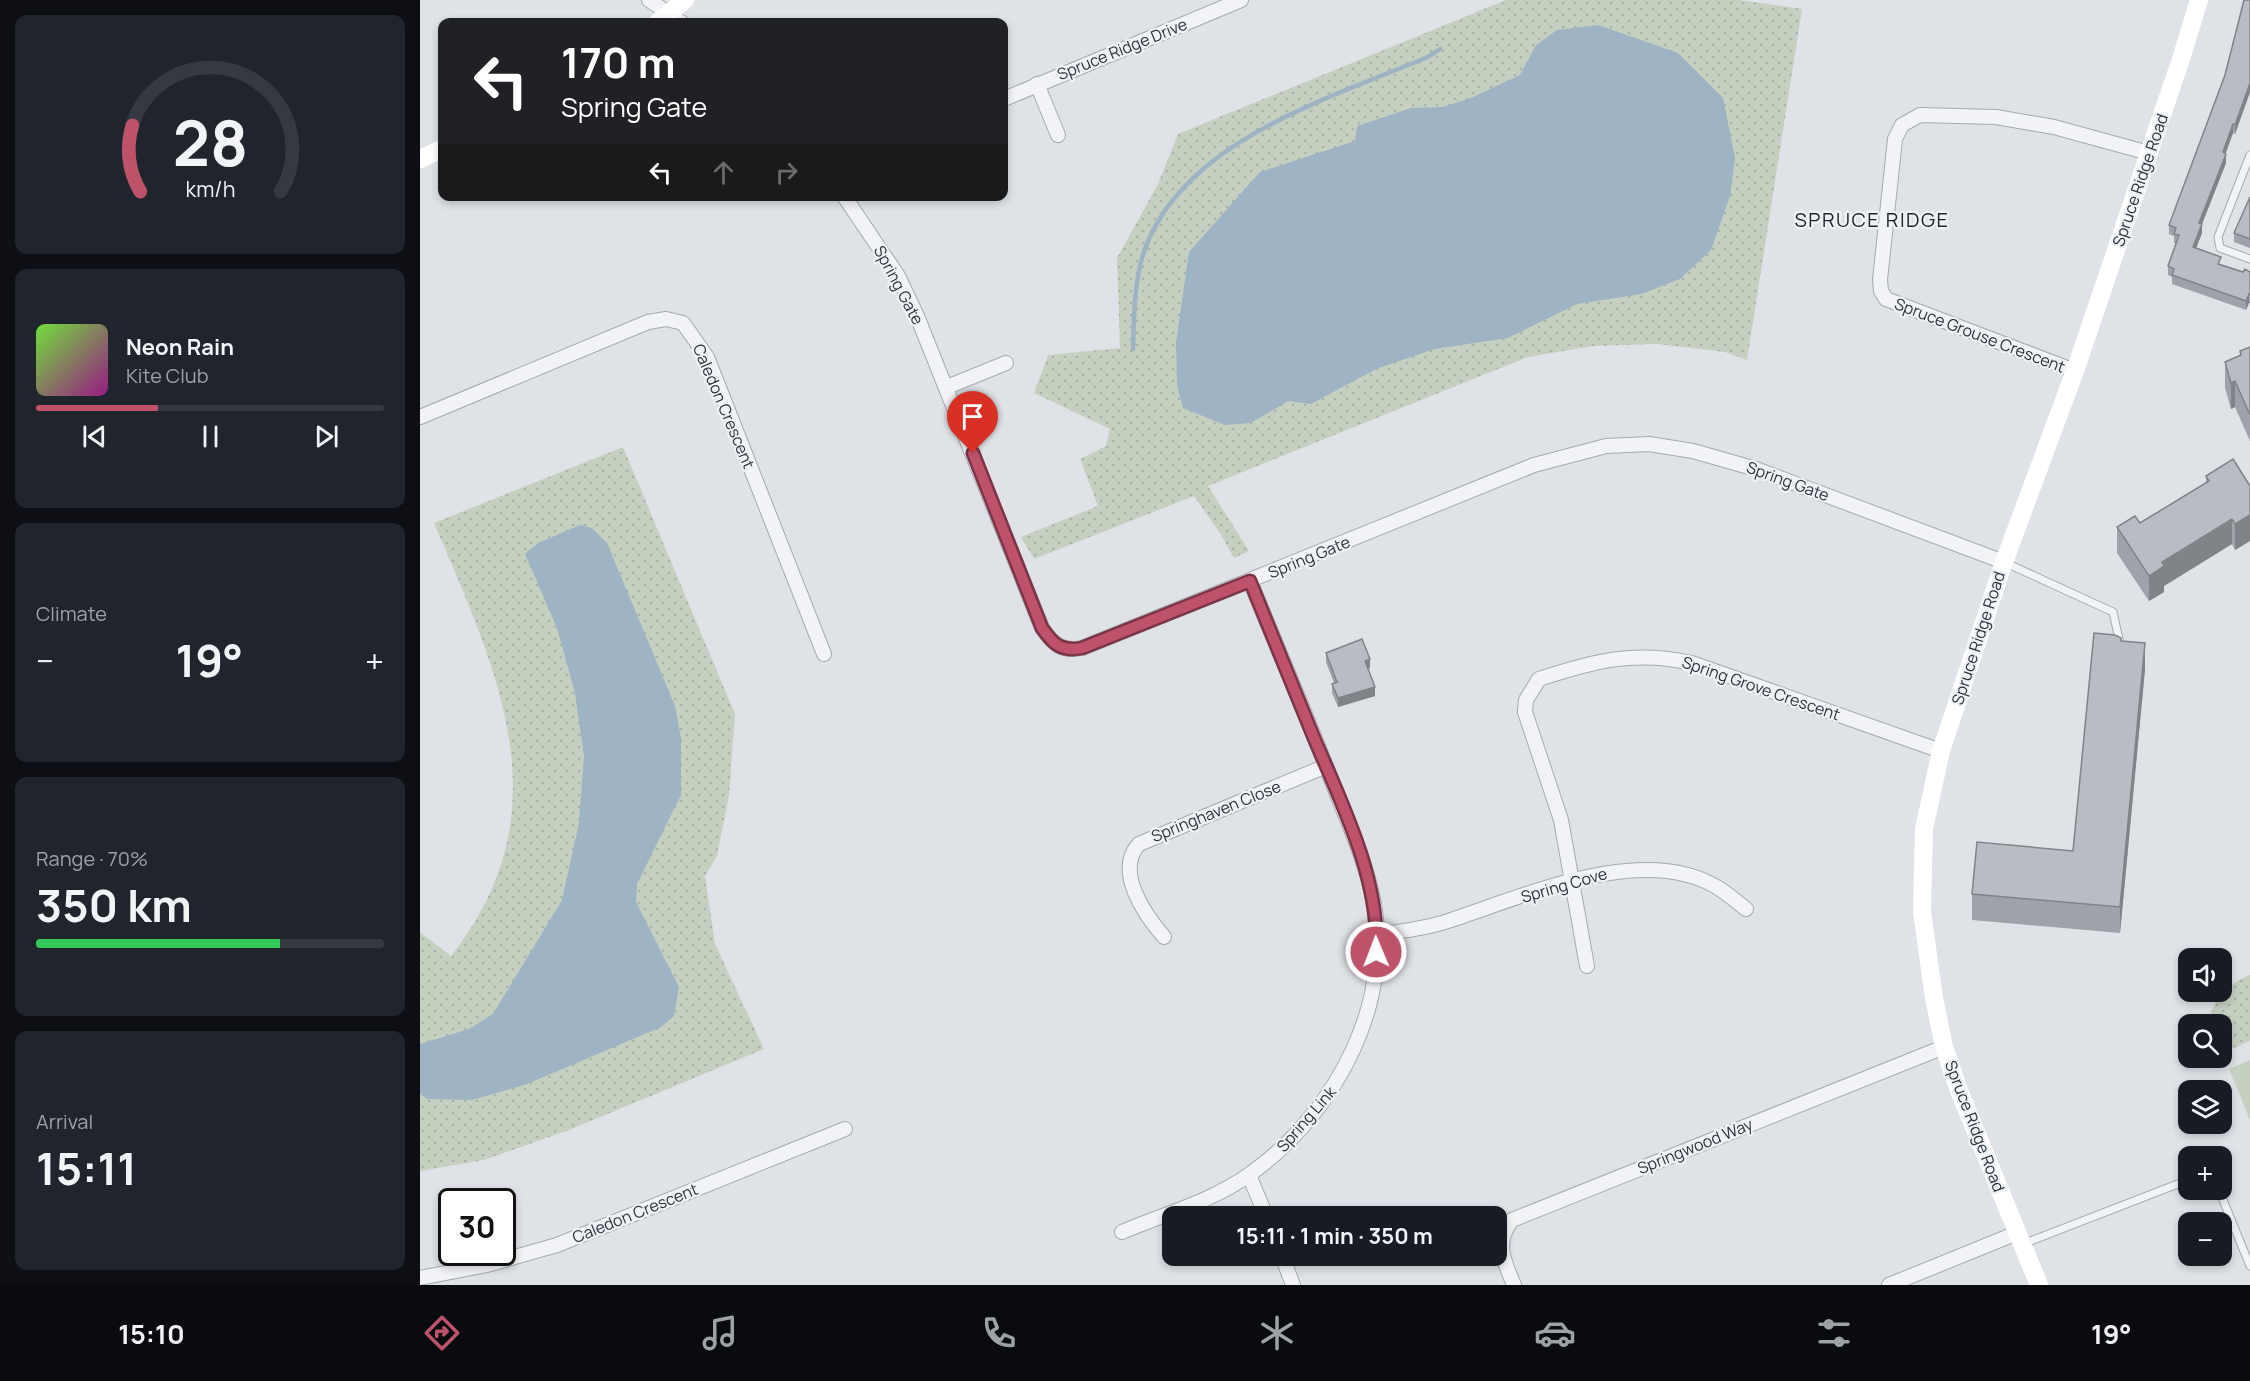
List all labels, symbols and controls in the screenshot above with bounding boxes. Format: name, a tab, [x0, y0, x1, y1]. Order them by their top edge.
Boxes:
street label: Spruce Ridge Drive	[1054, 13, 1190, 85]
text: 170 m	[561, 33, 676, 91]
icon: left	[462, 42, 540, 120]
text: Spring Gate	[561, 88, 707, 125]
text: 28	[172, 99, 248, 185]
street label: Spruce Ridge Road	[2107, 111, 2173, 249]
icon: left	[644, 156, 677, 189]
icon: ahead	[707, 156, 740, 189]
icon: right	[770, 156, 803, 189]
text: km/h	[185, 174, 235, 203]
district label: SPRUCE RIDGE	[1795, 206, 1949, 233]
street label: Spring Gate	[869, 242, 929, 328]
street label: Spruce Grouse Crescent	[1892, 292, 2068, 378]
text: Neon Rain	[126, 332, 234, 362]
street label: Caledon Crescent	[688, 340, 760, 472]
text: Kite Club	[126, 362, 209, 389]
pin	[947, 391, 998, 453]
icon: arrive	[956, 400, 989, 433]
icon: previous	[78, 420, 111, 453]
icon: pause	[194, 420, 227, 453]
icon: next	[310, 420, 343, 453]
street label: Spring Gate	[1744, 456, 1832, 506]
street label: Spring Gate	[1265, 531, 1353, 583]
street label: Spruce Ridge Road	[1946, 568, 2010, 708]
text: Climate	[36, 600, 107, 627]
text: 19°	[175, 629, 243, 691]
text: −	[36, 638, 54, 683]
text: +	[365, 638, 384, 683]
street label: Spring Grove Crescent	[1679, 651, 1843, 725]
street label: Springhaven Close	[1148, 775, 1284, 847]
text: Range · 70%	[36, 845, 148, 872]
street label: Spring Cove	[1518, 862, 1610, 908]
text: 350 km	[36, 874, 192, 936]
position arrow	[1344, 920, 1408, 984]
map controls	[2178, 948, 2232, 1266]
button: sound	[2178, 948, 2232, 1002]
button: search	[2178, 1014, 2232, 1068]
street label: Spruce Ridge Road	[1940, 1057, 2010, 1195]
button: layers	[2178, 1080, 2232, 1134]
street label: Spring Link	[1271, 1081, 1341, 1157]
text: Arrival	[36, 1108, 93, 1135]
street label: Springwood Way	[1634, 1113, 1756, 1179]
text: 15:11	[36, 1137, 137, 1199]
button: +	[2178, 1146, 2232, 1200]
street label: Caledon Crescent	[569, 1178, 701, 1248]
speed limit sign: 30	[438, 1188, 516, 1266]
button: −	[2178, 1212, 2232, 1266]
text: 15:11 · 1 min · 350 m	[1236, 1221, 1433, 1251]
icon: directions	[421, 1312, 463, 1354]
icon: music	[699, 1312, 741, 1354]
icon: phone	[978, 1312, 1020, 1354]
icon: climate	[1256, 1312, 1298, 1354]
icon: car	[1534, 1312, 1576, 1354]
icon: filters	[1813, 1312, 1855, 1354]
text: 15:10	[118, 1315, 185, 1352]
text: 19°	[2091, 1315, 2132, 1352]

